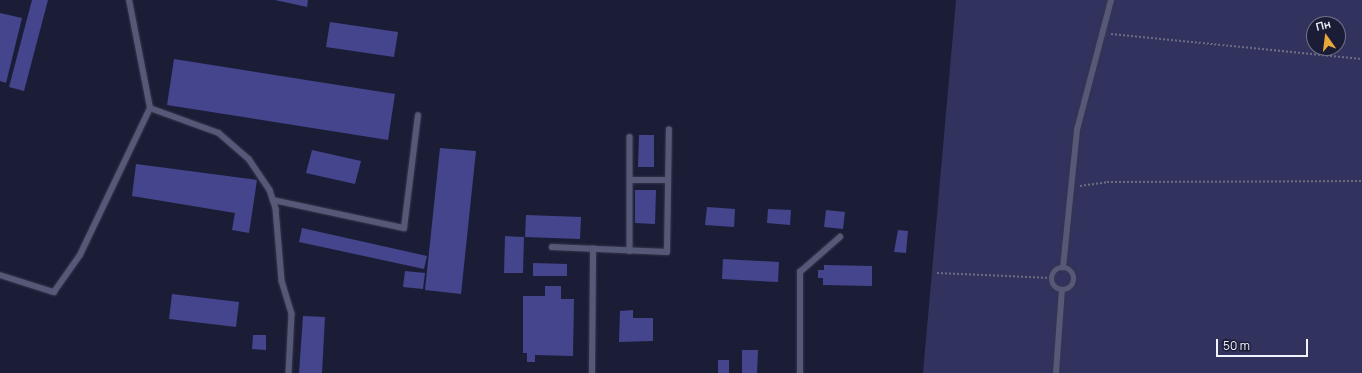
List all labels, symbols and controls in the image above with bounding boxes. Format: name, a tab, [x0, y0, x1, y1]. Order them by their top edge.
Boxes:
north arrow	[1306, 16, 1346, 56]
text: Пн	[1314, 16, 1332, 34]
scale bar	[1218, 331, 1310, 357]
text: 50 m	[1223, 337, 1250, 354]

